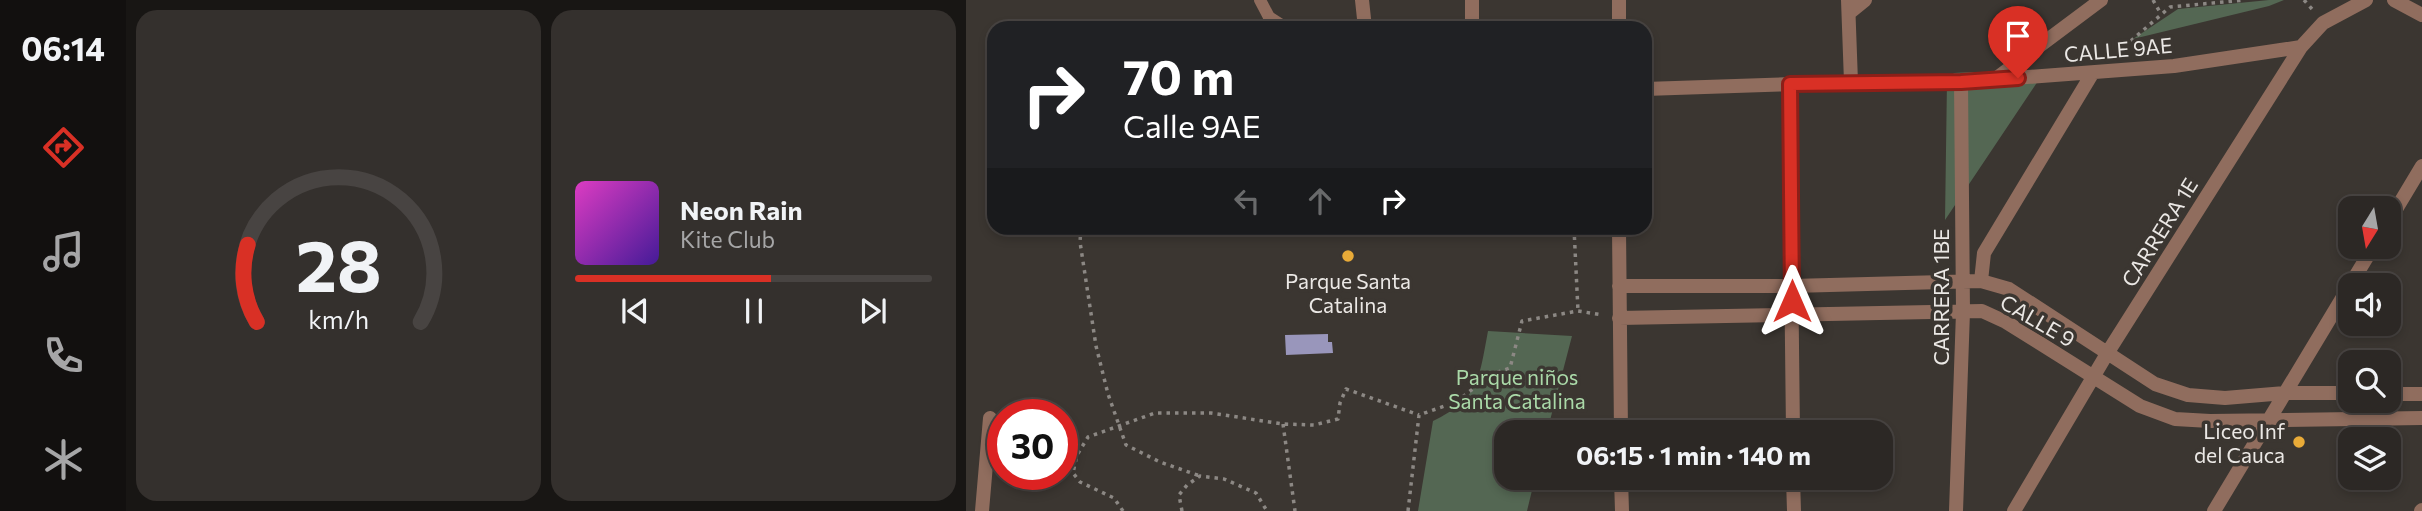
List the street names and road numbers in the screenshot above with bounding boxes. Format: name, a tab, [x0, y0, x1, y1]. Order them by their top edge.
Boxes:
street label: CALLE 9AE	[2063, 32, 2173, 66]
street label: CARRERA 1E	[2116, 173, 2202, 291]
street label: CARRERA 1BE	[1928, 228, 1953, 366]
street label: CALLE 9	[1996, 289, 2080, 351]

